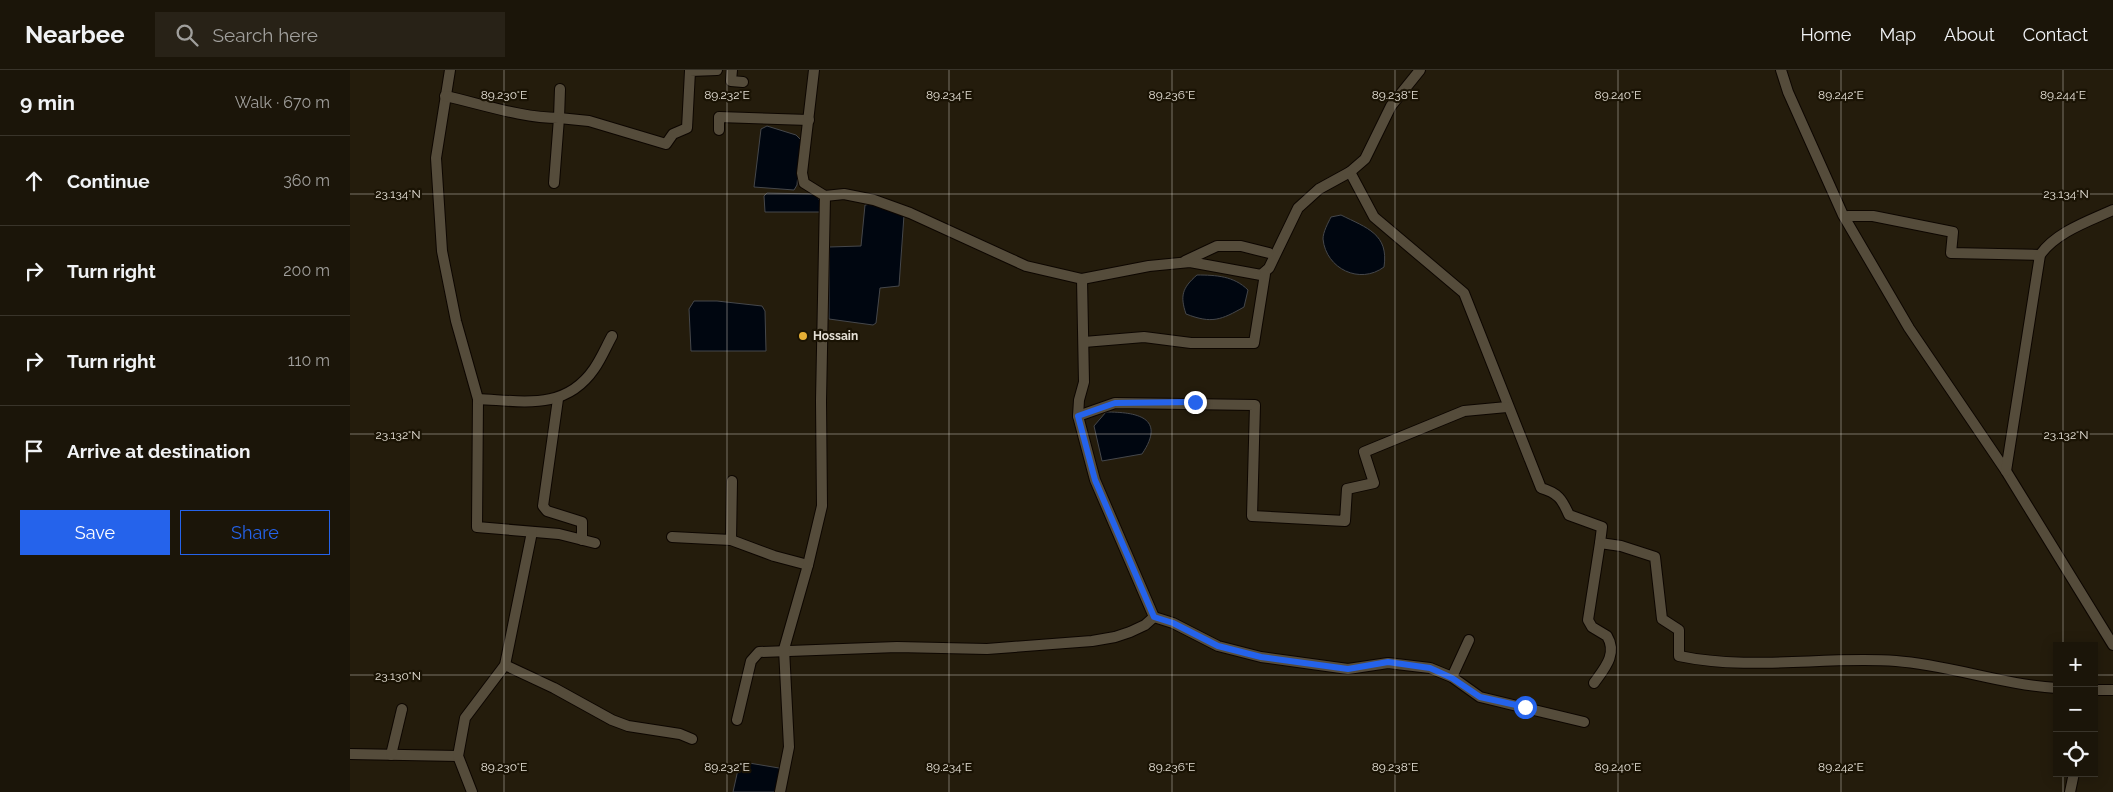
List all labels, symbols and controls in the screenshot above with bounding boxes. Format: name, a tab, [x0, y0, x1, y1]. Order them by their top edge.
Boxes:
search box	[155, 12, 505, 57]
text: Nearbee	[25, 20, 125, 49]
icon: search	[173, 21, 201, 49]
text: Search here	[213, 24, 318, 46]
text: Home	[1800, 24, 1851, 45]
text: Map	[1879, 24, 1916, 45]
text: About	[1944, 24, 1995, 45]
text: Contact	[2023, 24, 2088, 45]
text: 89.230°E	[481, 88, 527, 102]
text: 89.232°E	[704, 88, 750, 102]
text: 89.234°E	[926, 88, 972, 102]
text: 89.236°E	[1149, 88, 1195, 102]
text: 89.238°E	[1372, 88, 1418, 102]
text: 89.240°E	[1595, 88, 1641, 102]
text: 89.242°E	[1818, 88, 1864, 102]
text: 89.244°E	[2040, 88, 2086, 102]
text: 9 min	[20, 90, 75, 115]
text: Walk · 670 m	[235, 93, 330, 112]
icon: ahead	[20, 167, 48, 195]
text: Continue	[67, 170, 150, 192]
text: 360 m	[283, 171, 330, 190]
text: 23.134°N	[375, 187, 421, 201]
text: 23.134°N	[2043, 187, 2089, 201]
icon: right	[20, 257, 48, 285]
text: Turn right	[67, 260, 156, 282]
text: 200 m	[283, 261, 330, 280]
place label: Hossain	[813, 329, 858, 343]
marker: Hossain	[797, 330, 809, 342]
icon: right	[20, 347, 48, 375]
text: Turn right	[67, 350, 156, 372]
text: 110 m	[288, 351, 330, 370]
route end	[1184, 391, 1207, 414]
text: 23.132°N	[375, 428, 421, 442]
text: 23.132°N	[2043, 428, 2089, 442]
icon: arrive	[20, 437, 48, 465]
text: Arrive at destination	[67, 440, 251, 462]
button: Save	[20, 510, 170, 555]
button: Share	[180, 510, 330, 555]
map controls	[2053, 642, 2098, 777]
button: +	[2053, 642, 2098, 687]
text: 23.130°N	[375, 669, 421, 683]
button: −	[2053, 687, 2098, 732]
route start	[1514, 696, 1537, 719]
button: locate	[2053, 732, 2098, 777]
text: 89.230°E	[481, 760, 527, 774]
text: 89.232°E	[704, 760, 750, 774]
text: 89.234°E	[926, 760, 972, 774]
text: 89.236°E	[1149, 760, 1195, 774]
text: 89.238°E	[1372, 760, 1418, 774]
text: 89.240°E	[1595, 760, 1641, 774]
text: 89.242°E	[1818, 760, 1864, 774]

